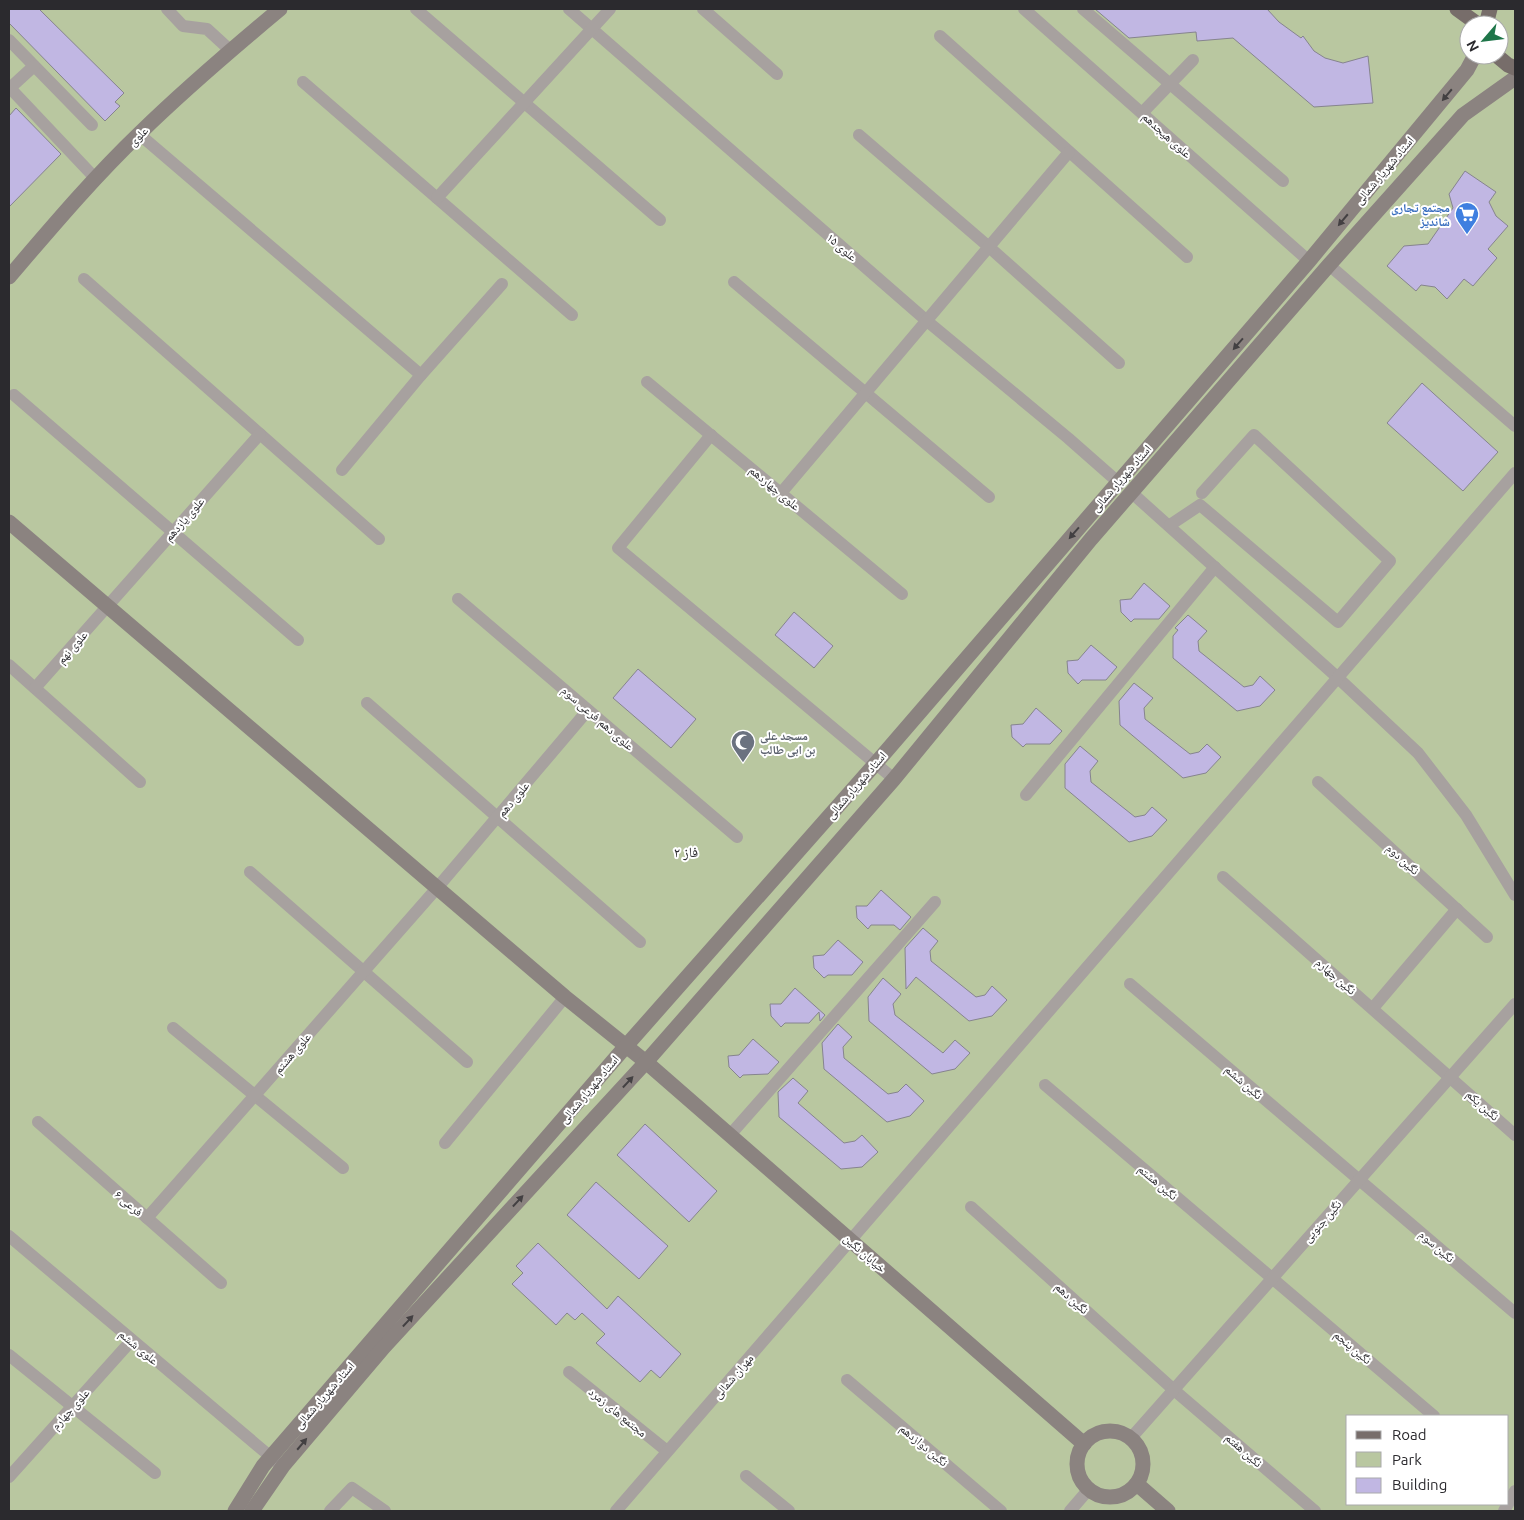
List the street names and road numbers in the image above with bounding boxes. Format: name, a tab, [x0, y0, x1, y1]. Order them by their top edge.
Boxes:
street label: علوی هیجدهم	[1139, 110, 1194, 162]
street label: علوی	[126, 124, 151, 149]
street label: استاد شهریار شمالی	[1352, 133, 1417, 207]
street label: علوی ۱۵	[824, 230, 860, 264]
street label: استاد شهریار شمالی	[1088, 442, 1155, 515]
street label: علوی چهاردهم	[746, 463, 803, 514]
street label: علوی یازدهم	[161, 494, 208, 545]
street label: علوی نهم	[54, 628, 91, 667]
street label: علوی دهم فرعی سوم	[558, 683, 637, 754]
street label: استاد شهریار شمالی	[823, 749, 890, 822]
street label: علوی دهم	[494, 779, 533, 821]
street label: نگین دوم	[1383, 841, 1422, 878]
street label: نگین چهارم	[1312, 955, 1359, 998]
street label: علوی هشتم	[271, 1030, 315, 1077]
street label: استاد شهریار شمالی	[557, 1052, 622, 1126]
street label: نگین ششم	[1221, 1062, 1265, 1103]
street label: نگین یکم	[1463, 1087, 1502, 1124]
street label: نگین هشتم	[1134, 1162, 1180, 1204]
street label: فرعی ۶	[112, 1187, 145, 1219]
street label: نگین جنوبی	[1300, 1197, 1345, 1245]
street label: نگین سوم	[1415, 1227, 1457, 1266]
street label: خیابان نگین	[840, 1231, 889, 1276]
street label: نگین دهم	[1051, 1280, 1091, 1318]
street label: علوی ششم	[116, 1327, 161, 1369]
street label: نگین پنجم	[1330, 1328, 1374, 1368]
street label: مهران شمالی	[710, 1351, 756, 1401]
street label: استاد شهریار شمالی	[291, 1359, 358, 1432]
street label: مجتمع های زمرد	[586, 1385, 649, 1440]
street label: علوی چهارم	[48, 1386, 93, 1433]
street label: نگین دوازدهم	[896, 1421, 951, 1470]
street label: نگین هفتم	[1222, 1431, 1265, 1471]

